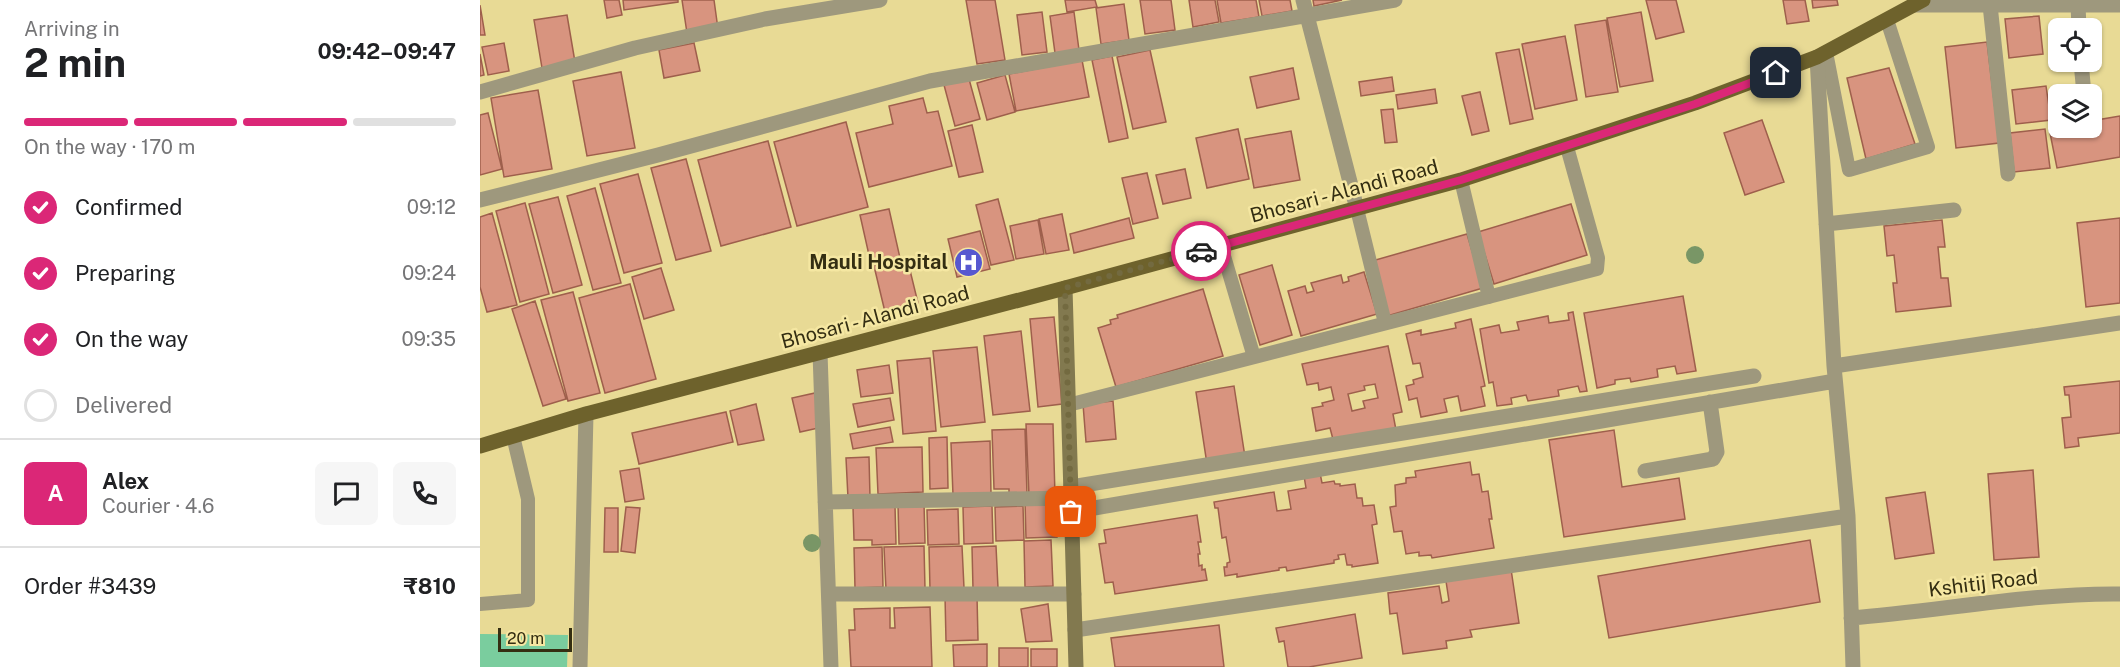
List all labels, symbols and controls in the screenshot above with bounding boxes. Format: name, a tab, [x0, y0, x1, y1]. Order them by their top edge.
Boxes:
text: Arriving in	[24, 17, 119, 41]
map controls	[2048, 18, 2102, 138]
button: locate	[2048, 18, 2102, 72]
text: 09:42–09:47	[317, 38, 456, 64]
text: 2 min	[24, 40, 126, 86]
pin	[1750, 47, 1801, 98]
icon: home	[1759, 56, 1792, 89]
button: layers	[2048, 84, 2102, 138]
text: On the way · 170 m	[24, 135, 195, 159]
street label: Bhosari - Alandi Road	[1247, 154, 1441, 228]
icon: check	[24, 191, 57, 224]
text: Confirmed	[75, 194, 182, 220]
text: 09:12	[407, 195, 456, 219]
courier	[1171, 221, 1231, 281]
icon: car	[1185, 235, 1218, 268]
hospital icon: Mauli Hospital	[953, 246, 985, 278]
place label: Mauli Hospital	[809, 250, 948, 274]
icon: check	[24, 257, 57, 290]
text: Preparing	[75, 260, 176, 286]
text: 09:24	[402, 261, 456, 285]
street label: Bhosari - Alandi Road	[778, 280, 972, 354]
icon: check	[24, 323, 57, 356]
text: On the way	[75, 326, 188, 352]
text: 09:35	[401, 327, 456, 351]
text: Delivered	[75, 392, 172, 418]
button: chat	[315, 462, 378, 525]
button: phone	[393, 462, 456, 525]
text: Alex	[102, 468, 149, 494]
text: A	[48, 480, 63, 506]
pin	[1045, 486, 1096, 537]
text: Courier · 4.6	[102, 494, 214, 518]
icon: bag	[1054, 495, 1087, 528]
street label: Kshitij Road	[1927, 564, 2039, 602]
text: Order #3439	[24, 573, 156, 599]
text: ₹810	[403, 573, 456, 599]
scale bar	[498, 625, 572, 652]
text: 20 m	[507, 629, 544, 648]

